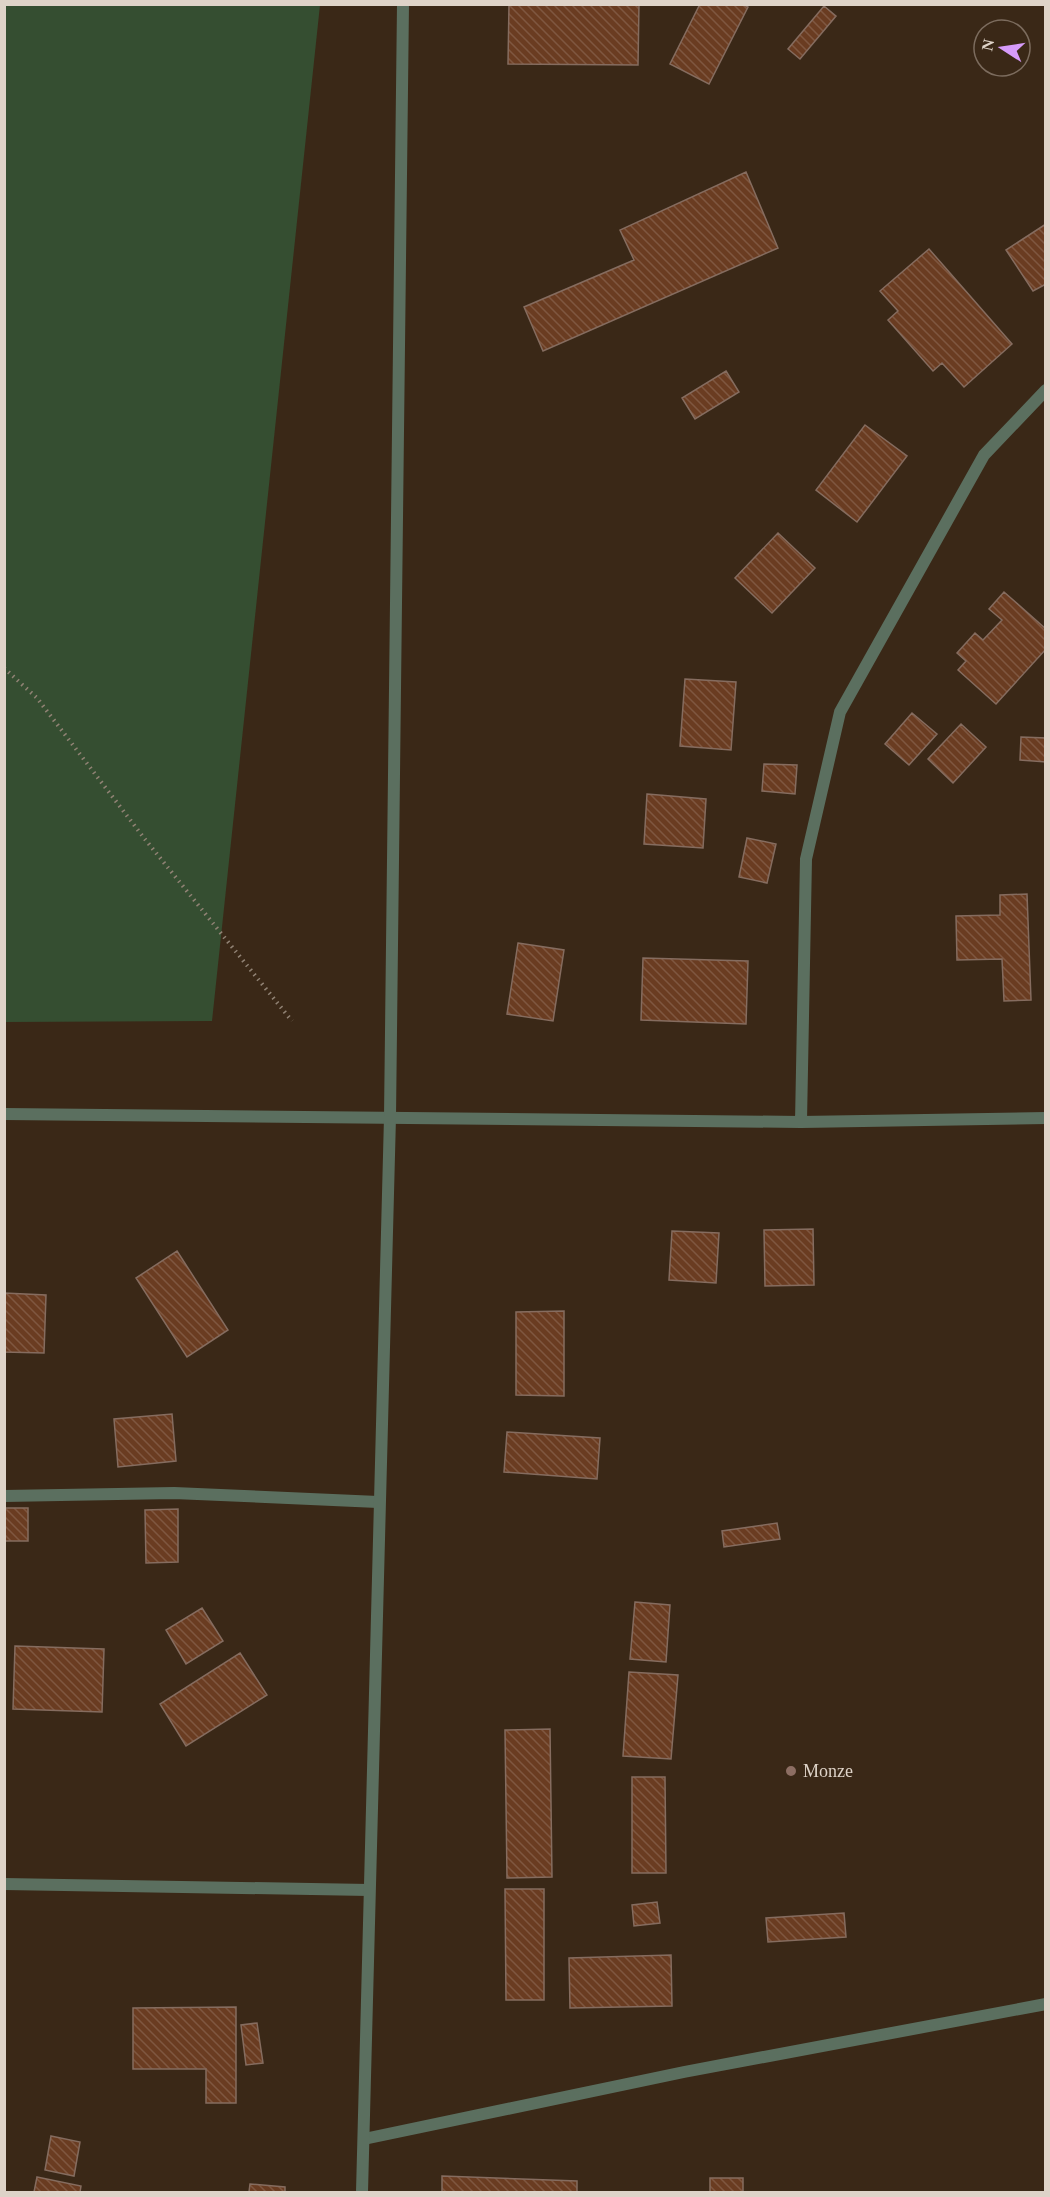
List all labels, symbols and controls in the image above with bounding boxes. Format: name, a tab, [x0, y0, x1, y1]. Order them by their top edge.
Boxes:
north arrow	[972, 18, 1032, 78]
text: N	[978, 37, 997, 52]
place label: Monze	[803, 1761, 853, 1781]
marker: Monze	[784, 1764, 798, 1778]

